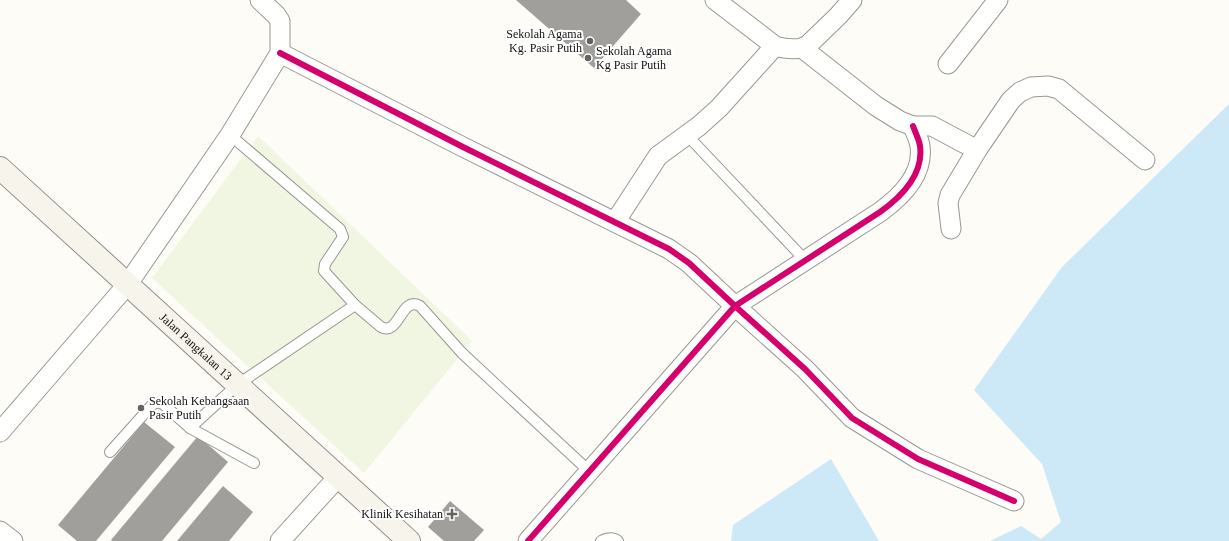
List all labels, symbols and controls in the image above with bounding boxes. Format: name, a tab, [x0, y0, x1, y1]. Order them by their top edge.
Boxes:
place label: Sekolah Agama Kg. Pasir Putih	[506, 27, 583, 55]
marker: Sekolah Agama Kg. Pasir Putih	[585, 36, 595, 46]
place label: Sekolah Agama Kg Pasir Putih	[596, 44, 672, 72]
marker: Sekolah Agama Kg Pasir Putih	[583, 53, 593, 63]
street label: Jalan Pangkalan 13	[157, 310, 235, 383]
place label: Sekolah Kebangsaan Pasir Putih	[149, 394, 249, 422]
marker: Sekolah Kebangsaan Pasir Putih	[136, 403, 146, 413]
place label: Klinik Kesihatan	[361, 507, 443, 521]
marker: Klinik Kesihatan	[446, 508, 458, 520]

